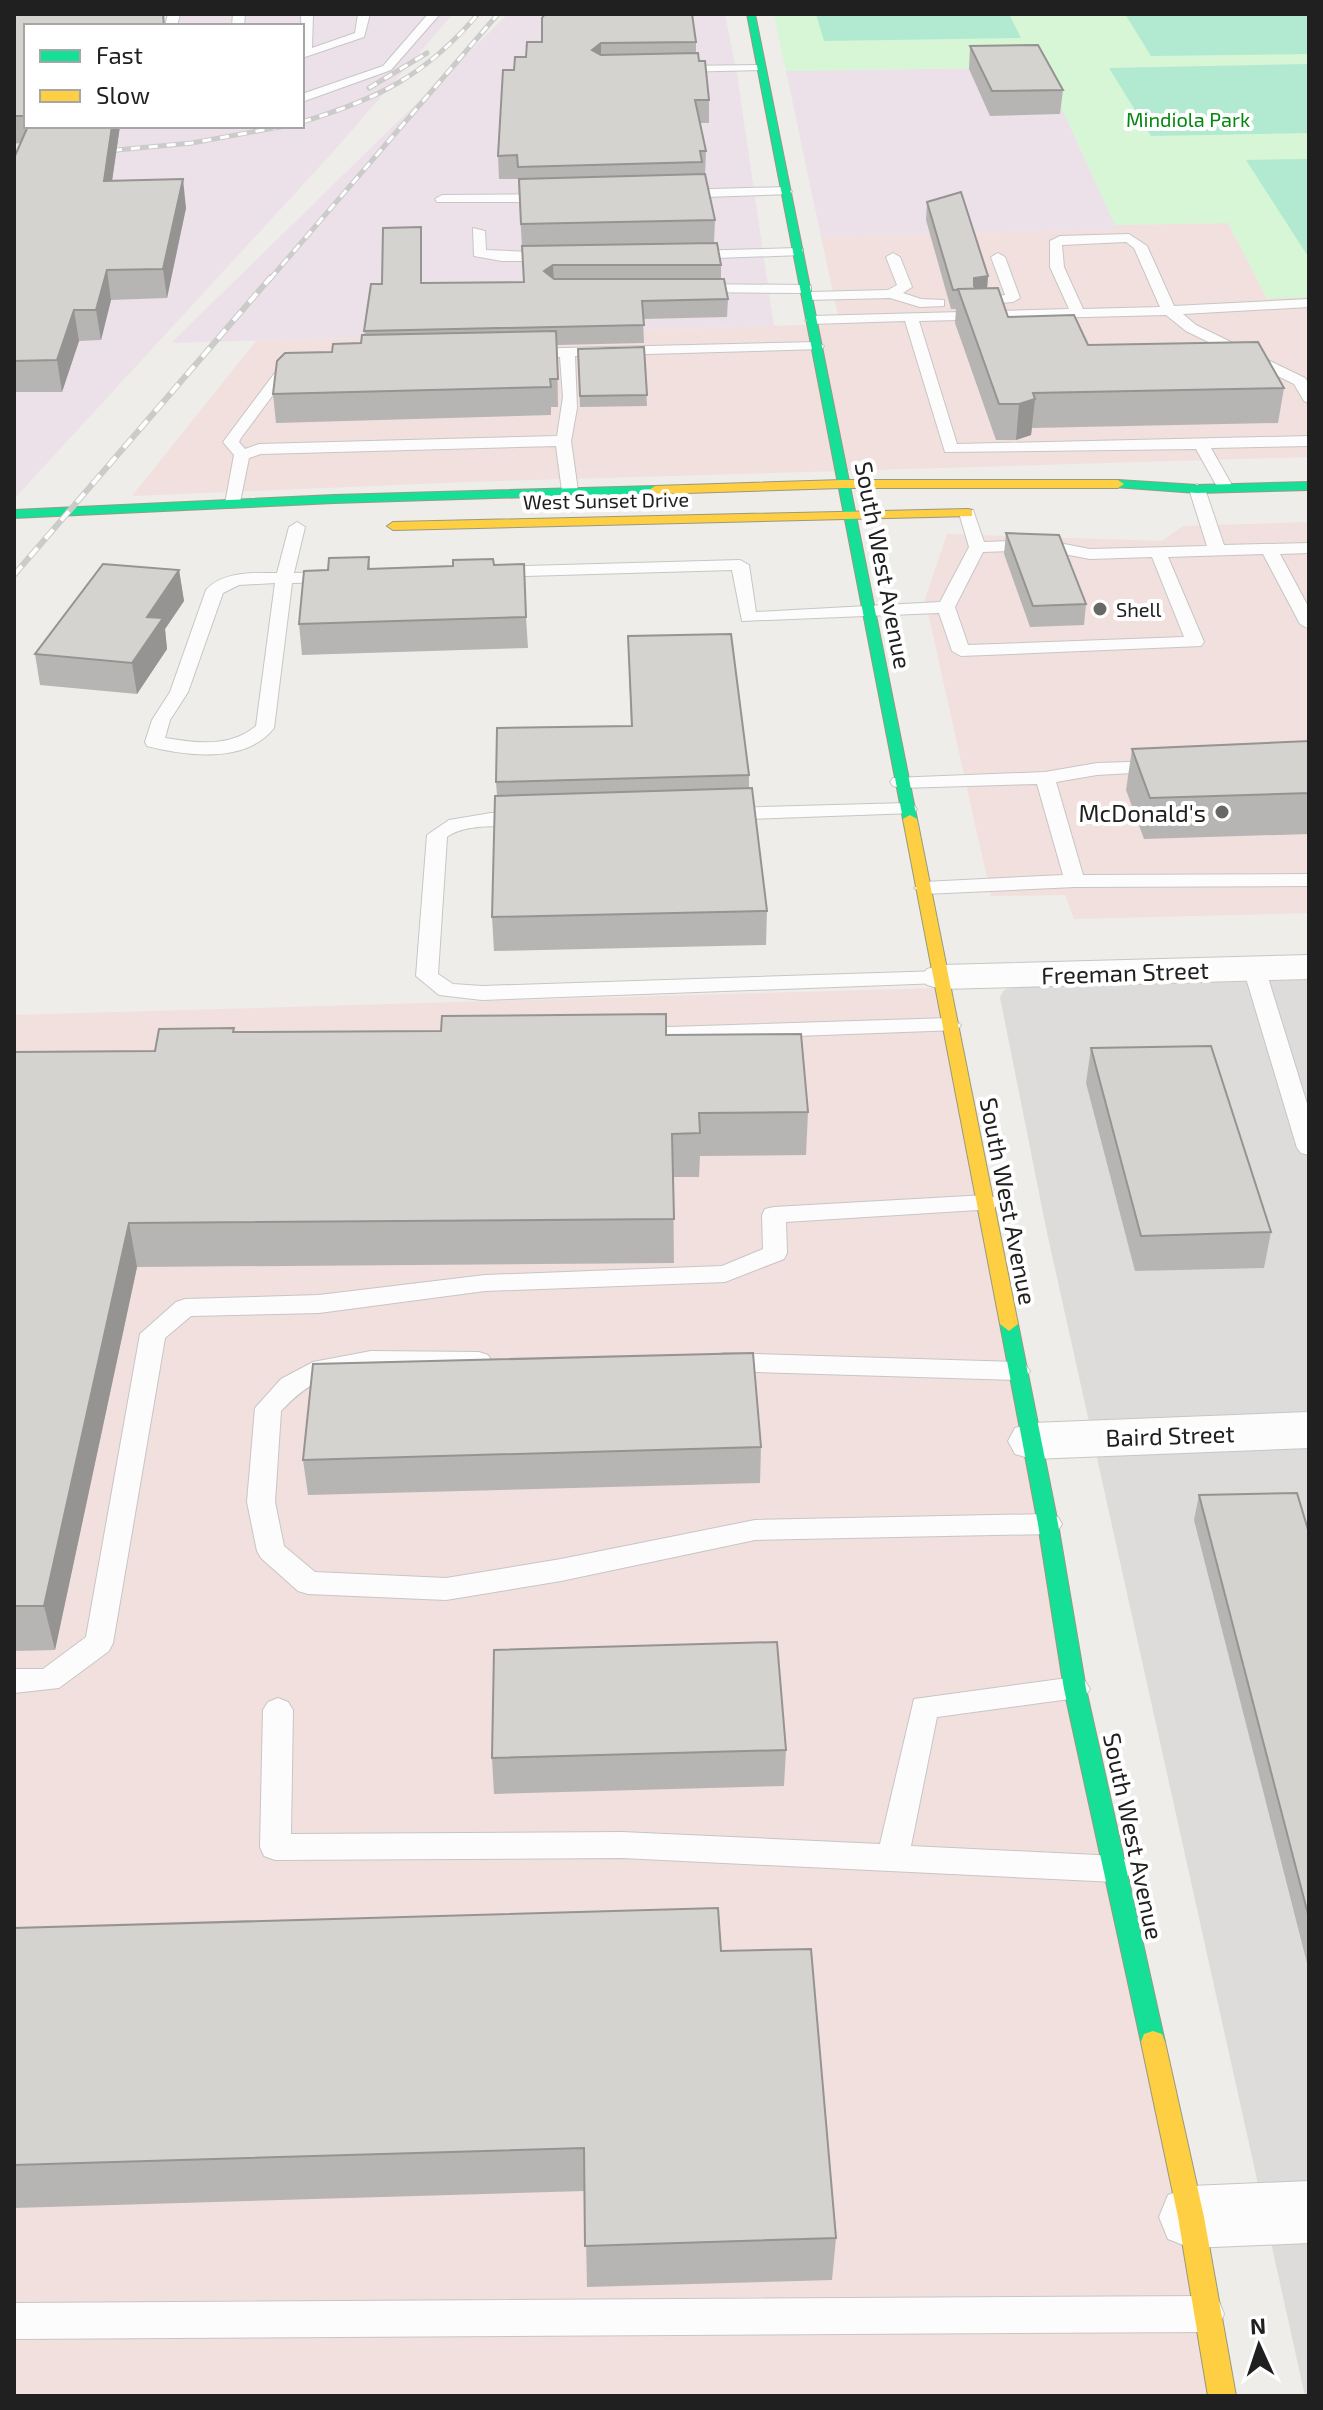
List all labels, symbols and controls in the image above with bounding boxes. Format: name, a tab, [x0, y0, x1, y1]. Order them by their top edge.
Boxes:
legend	[24, 24, 304, 128]
text: Fast	[96, 40, 143, 69]
text: Slow	[96, 80, 150, 109]
park label: Mindiola Park	[1126, 107, 1250, 131]
street label: South West Avenue	[850, 459, 918, 671]
street label: West Sunset Drive	[523, 487, 689, 513]
place label: Shell	[1116, 597, 1162, 621]
marker: Shell	[1091, 600, 1109, 618]
place label: McDonald's	[1078, 798, 1206, 827]
marker: McDonald's	[1213, 803, 1231, 821]
street label: Freeman Street	[1041, 955, 1209, 989]
street label: South West Avenue	[975, 1095, 1043, 1307]
street label: Baird Street	[1105, 1418, 1235, 1452]
street label: South West Avenue	[1098, 1730, 1170, 1942]
north arrow	[1219, 2306, 1299, 2386]
text: N	[1249, 2312, 1267, 2338]

